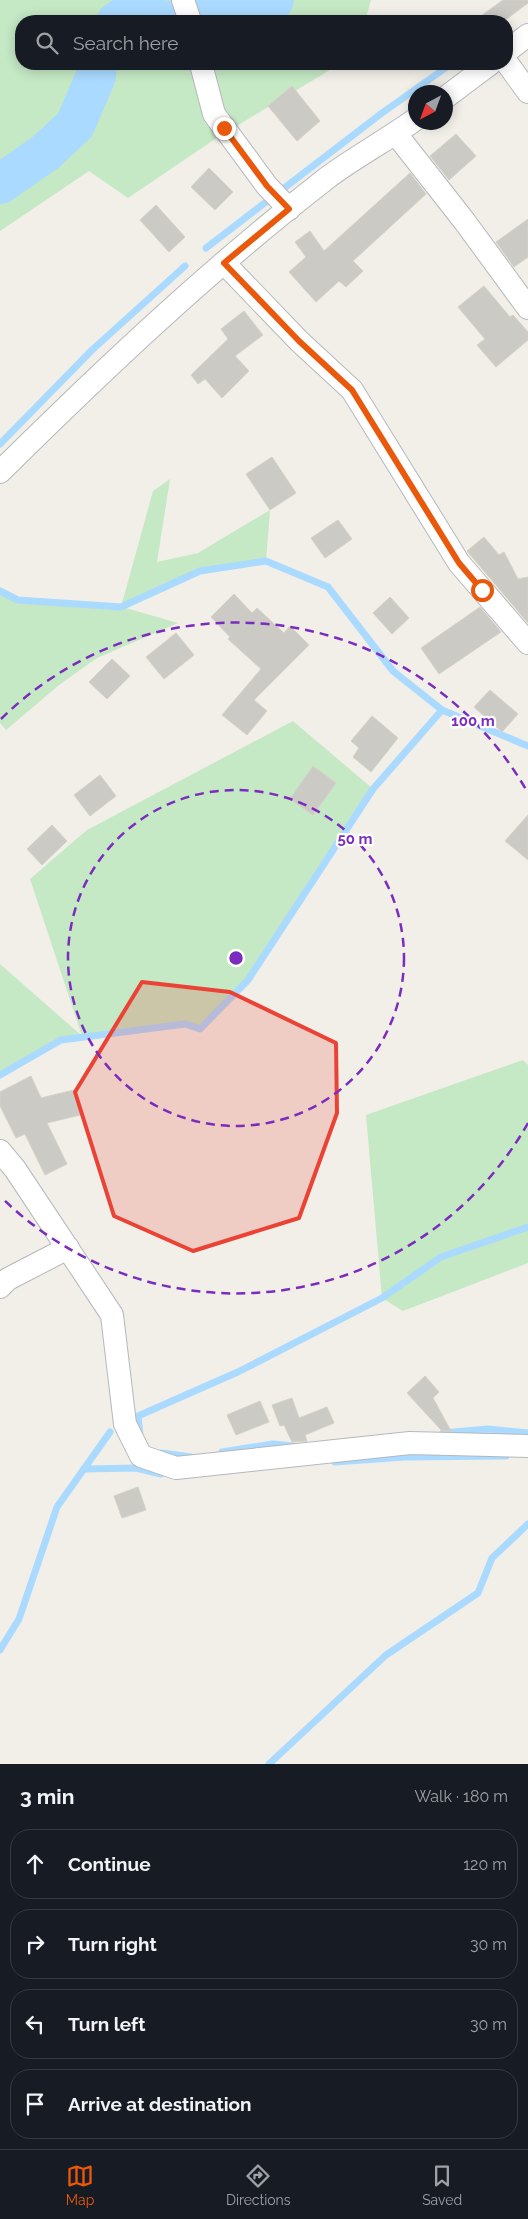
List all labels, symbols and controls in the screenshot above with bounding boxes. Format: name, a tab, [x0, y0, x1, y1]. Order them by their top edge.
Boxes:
search box	[15, 15, 513, 70]
icon: search	[33, 29, 61, 57]
text: Search here	[73, 32, 179, 54]
north arrow	[408, 85, 453, 130]
route end	[213, 117, 236, 140]
route start	[471, 579, 494, 602]
text: 100 m	[451, 712, 495, 730]
text: 50 m	[337, 830, 373, 848]
centre of rings	[227, 949, 245, 967]
text: 3 min	[20, 1784, 74, 1809]
text: Walk · 180 m	[414, 1787, 508, 1806]
icon: ahead	[21, 1850, 49, 1878]
text: Continue	[68, 1853, 151, 1875]
text: 120 m	[463, 1855, 507, 1874]
icon: right	[21, 1930, 49, 1958]
text: Turn right	[68, 1933, 157, 1955]
text: 30 m	[470, 1935, 507, 1954]
icon: left	[21, 2010, 49, 2038]
text: Turn left	[68, 2013, 145, 2035]
text: 30 m	[470, 2015, 507, 2034]
icon: arrive	[21, 2090, 49, 2118]
text: Arrive at destination	[68, 2093, 252, 2115]
tab: Map	[66, 2162, 94, 2208]
tab: Directions	[226, 2162, 291, 2208]
tab: Saved	[422, 2162, 462, 2208]

